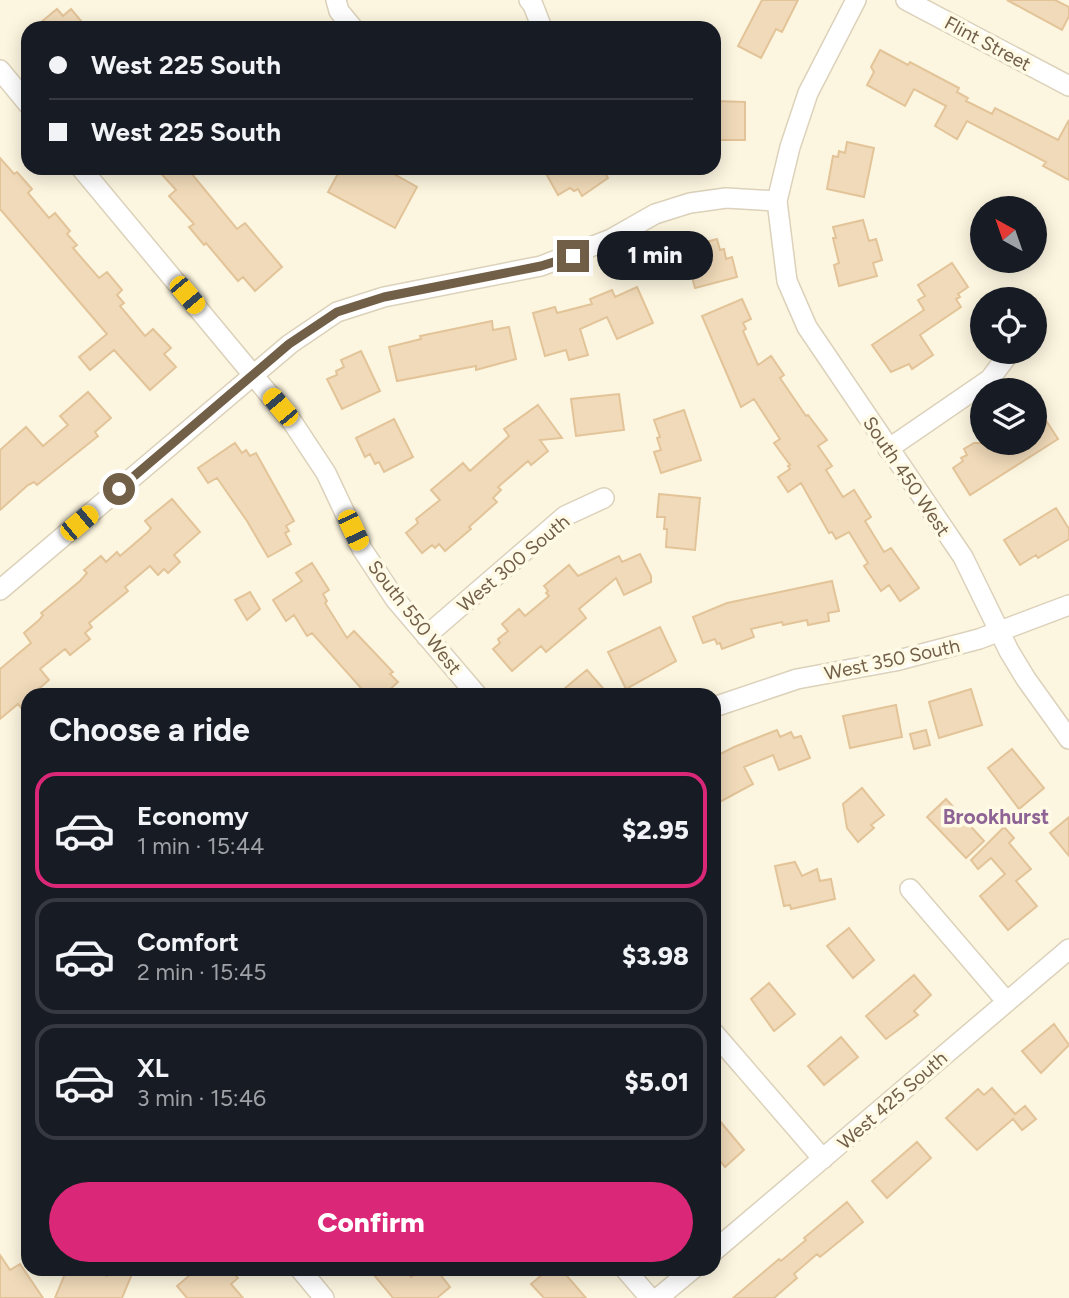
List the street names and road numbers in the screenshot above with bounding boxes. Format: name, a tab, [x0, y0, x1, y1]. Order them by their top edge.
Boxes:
street label: Flint Street	[941, 11, 1035, 76]
street label: South 450 West	[858, 412, 955, 540]
street label: West 300 South	[453, 510, 574, 617]
street label: South 550 West	[363, 556, 466, 679]
street label: West 350 South	[822, 634, 962, 685]
street label: West 425 South	[833, 1047, 952, 1154]

